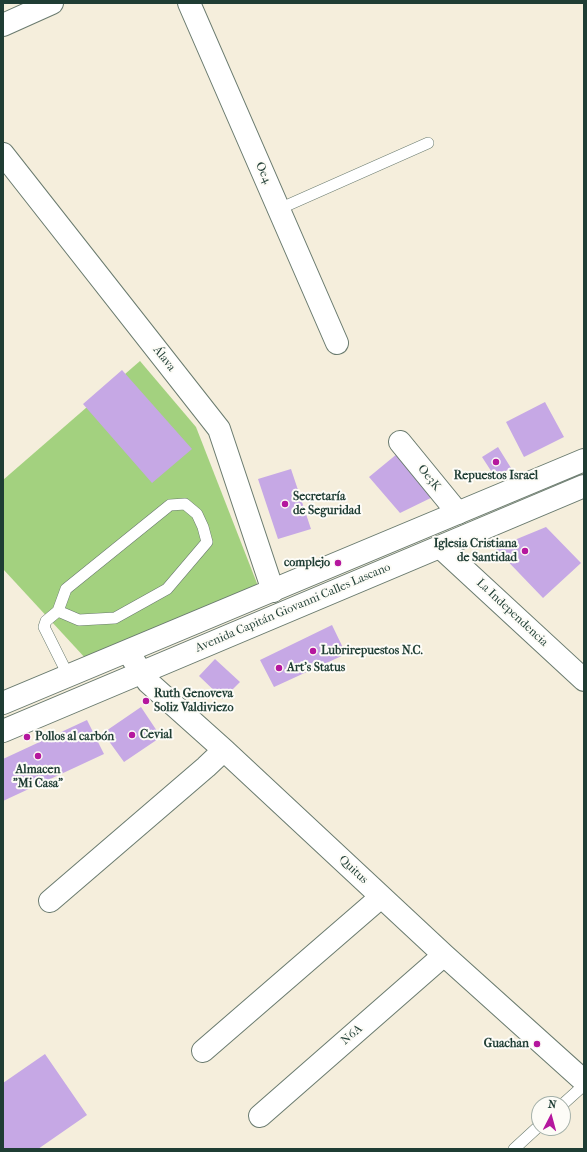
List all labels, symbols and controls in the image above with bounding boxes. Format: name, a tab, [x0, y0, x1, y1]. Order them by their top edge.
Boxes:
street label: Oe4	[252, 160, 274, 186]
street label: Álava	[150, 344, 178, 374]
marker: Repuestos Israel	[491, 457, 501, 467]
street label: Oe3K	[414, 462, 444, 494]
place label: Repuestos Israel	[454, 469, 538, 483]
place label: Secretaría de Seguridad	[293, 490, 361, 518]
marker: Secretaría de Seguridad	[280, 499, 290, 509]
place label: Iglesia Cristiana de Santidad	[434, 537, 517, 565]
marker: Iglesia Cristiana de Santidad	[520, 546, 530, 556]
place label: complejo	[284, 556, 330, 570]
marker: complejo	[333, 558, 343, 568]
street label: Avenida Capitán Giovanni Calles Lascano	[193, 560, 393, 656]
street label: La Independencia	[473, 576, 551, 650]
place label: Lubrirepuestos N.C.	[321, 644, 423, 658]
marker: Lubrirepuestos N.C.	[308, 646, 318, 656]
place label: Art's Status	[287, 661, 345, 675]
marker: Art's Status	[274, 663, 284, 673]
place label: Ruth Genoveva Soliz Valdiviezo	[154, 687, 233, 715]
marker: Ruth Genoveva Soliz Valdiviezo	[141, 696, 151, 706]
place label: Cevial	[140, 728, 172, 742]
place label: Pollos al carbón	[35, 730, 114, 744]
marker: Cevial	[127, 730, 137, 740]
marker: Pollos al carbón	[22, 732, 32, 742]
marker: Almacen "Mi Casa"	[33, 751, 43, 761]
place label: Almacen "Mi Casa"	[13, 763, 63, 791]
street label: Quitus	[335, 853, 371, 887]
street label: N6A	[338, 1022, 366, 1048]
place label: Guachan	[484, 1037, 529, 1051]
marker: Guachan	[532, 1039, 542, 1049]
north arrow	[531, 1096, 571, 1136]
text: N	[547, 1098, 557, 1111]

